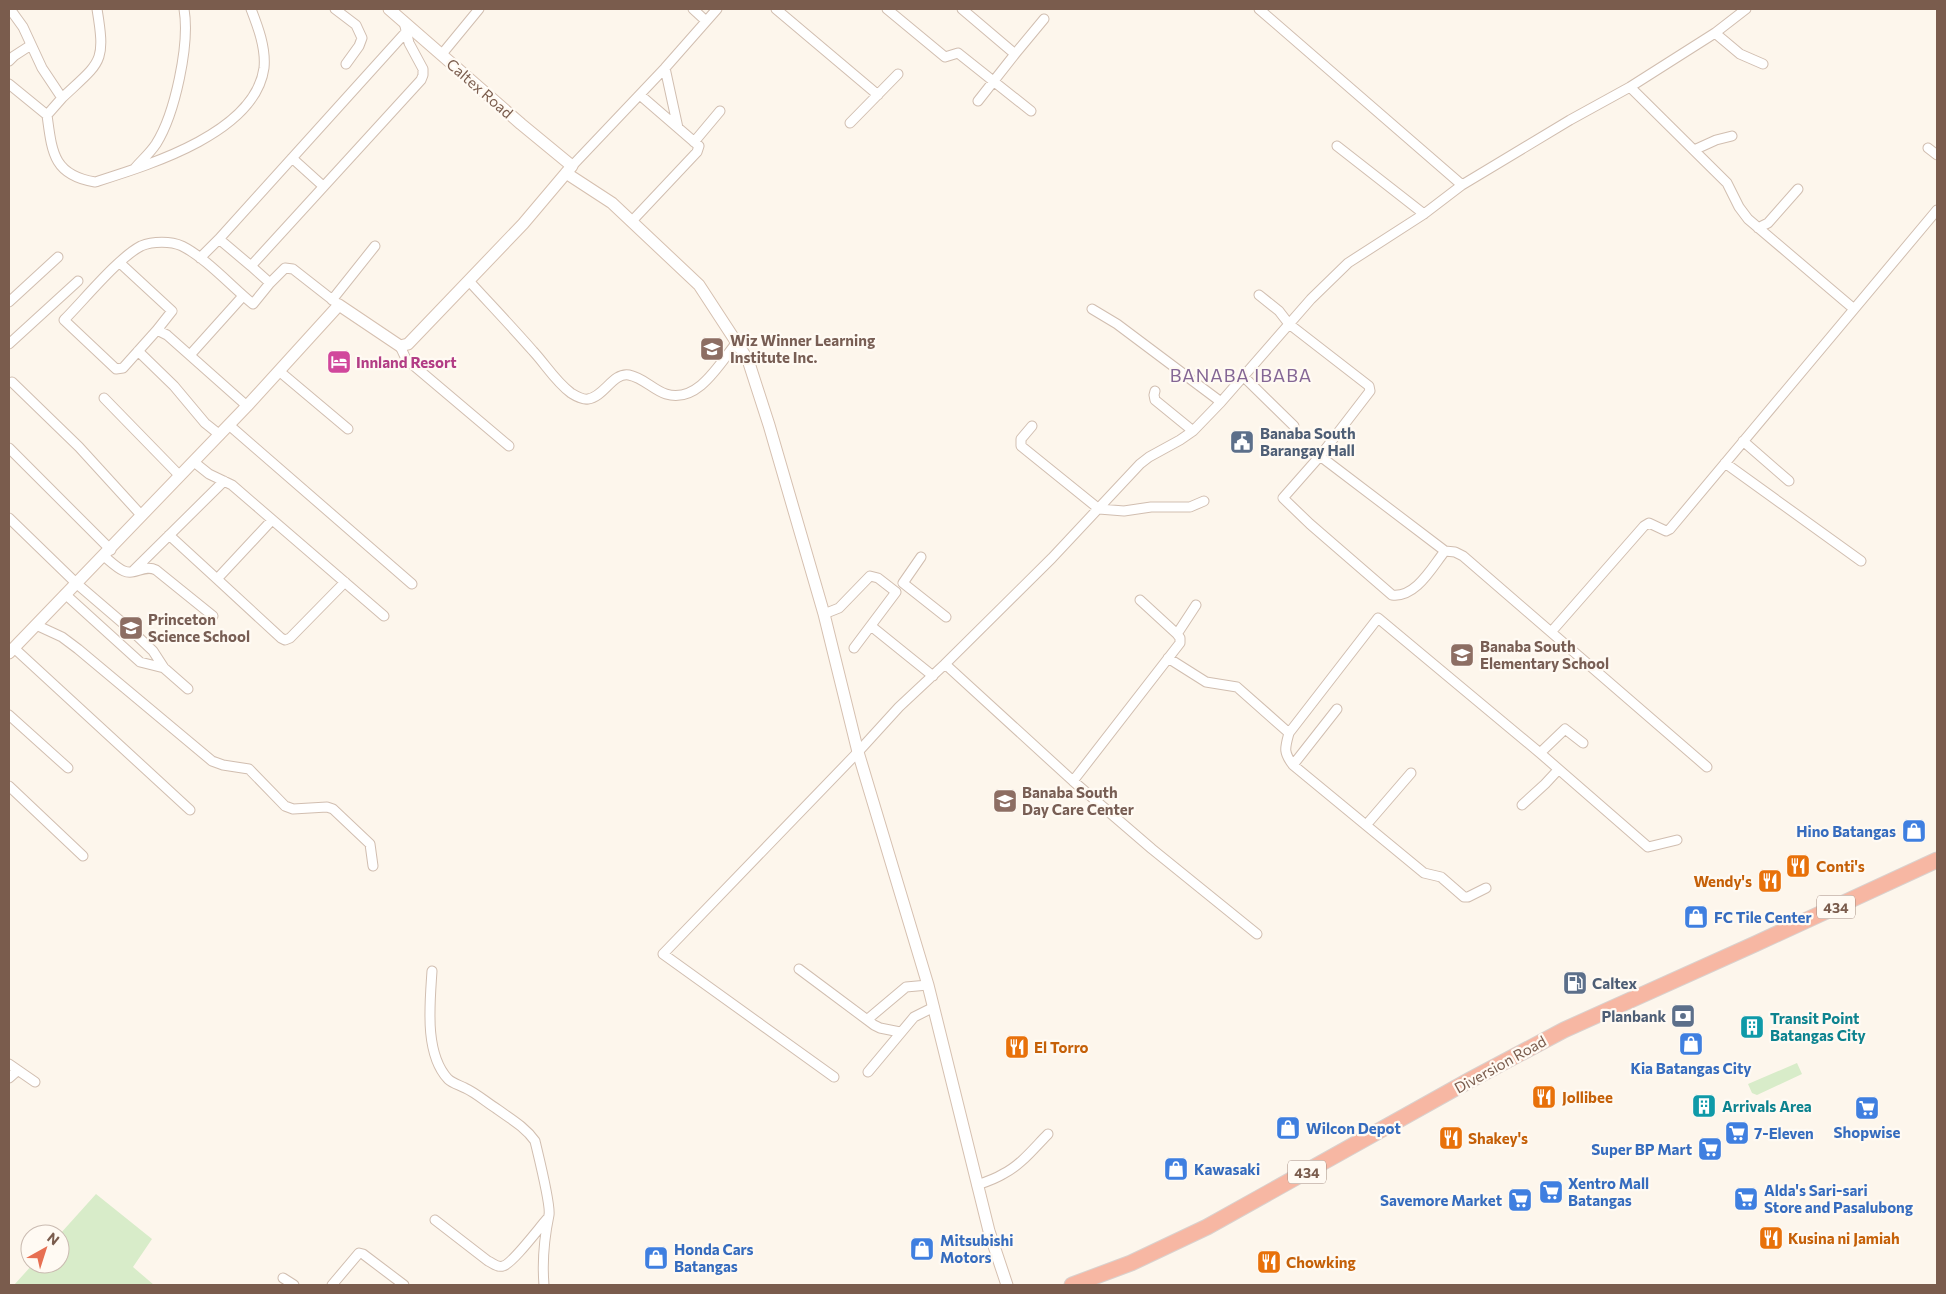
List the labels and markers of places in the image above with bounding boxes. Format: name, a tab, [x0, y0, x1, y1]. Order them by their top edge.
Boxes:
place label: Wiz Winner Learning Institute Inc.	[730, 331, 875, 366]
school or university icon: Wiz Winner Learning Institute Inc.	[699, 336, 725, 362]
hotel icon: Innland Resort	[326, 349, 352, 375]
place label: Innland Resort	[356, 353, 457, 371]
place label: Banaba South Barangay Hall	[1260, 424, 1356, 459]
public building icon: Banaba South Barangay Hall	[1229, 429, 1255, 455]
place label: Princeton Science School	[148, 610, 250, 645]
school or university icon: Princeton Science School	[118, 615, 144, 641]
place label: Banaba South Elementary School	[1480, 637, 1609, 672]
school or university icon: Banaba South Elementary School	[1449, 642, 1475, 668]
place label: Banaba South Day Care Center	[1022, 783, 1134, 818]
school or university icon: Banaba South Day Care Center	[992, 788, 1018, 814]
shop icon: Hino Batangas	[1901, 818, 1927, 844]
place label: Hino Batangas	[1796, 822, 1896, 840]
restaurant icon: Conti's	[1785, 853, 1811, 879]
place label: Conti's	[1816, 857, 1865, 875]
restaurant icon: Wendy's	[1757, 868, 1783, 894]
place label: Wendy's	[1693, 872, 1752, 890]
shop icon: FC Tile Center	[1683, 904, 1709, 930]
place label: FC Tile Center	[1714, 908, 1812, 926]
fuel station icon: Caltex	[1562, 970, 1588, 996]
place label: Caltex	[1592, 974, 1637, 992]
bank icon: Planbank	[1670, 1003, 1696, 1029]
place label: Planbank	[1602, 1007, 1666, 1025]
place label: Transit Point Batangas City	[1770, 1009, 1866, 1044]
building icon: Transit Point Batangas City	[1739, 1014, 1765, 1040]
shop icon: Kia Batangas City	[1678, 1031, 1704, 1057]
restaurant icon: El Torro	[1004, 1034, 1030, 1060]
place label: El Torro	[1034, 1038, 1089, 1056]
place label: Kia Batangas City	[1630, 1059, 1752, 1077]
restaurant icon: Jollibee	[1531, 1084, 1557, 1110]
place label: Jollibee	[1562, 1088, 1613, 1106]
building icon: Arrivals Area	[1691, 1093, 1717, 1119]
supermarket icon: Shopwise	[1854, 1095, 1880, 1121]
place label: Arrivals Area	[1722, 1097, 1812, 1115]
shop icon: Wilcon Depot	[1275, 1115, 1301, 1141]
place label: Wilcon Depot	[1306, 1119, 1401, 1137]
supermarket icon: 7-Eleven	[1724, 1120, 1750, 1146]
place label: Shopwise	[1834, 1123, 1901, 1141]
place label: 7-Eleven	[1754, 1124, 1814, 1142]
restaurant icon: Shakey's	[1438, 1125, 1464, 1151]
place label: Shakey's	[1468, 1129, 1528, 1147]
supermarket icon: Super BP Mart	[1697, 1136, 1723, 1162]
place label: Super BP Mart	[1591, 1140, 1692, 1158]
shop icon: Kawasaki	[1163, 1156, 1189, 1182]
place label: Kawasaki	[1194, 1160, 1260, 1178]
place label: Xentro Mall Batangas	[1568, 1174, 1649, 1209]
supermarket icon: Xentro Mall Batangas	[1538, 1179, 1564, 1205]
place label: Alda's Sari-sari Store and Pasalubong	[1764, 1181, 1913, 1216]
supermarket icon: Alda's Sari-sari Store and Pasalubong	[1733, 1186, 1759, 1212]
supermarket icon: Savemore Market	[1507, 1187, 1533, 1213]
place label: Savemore Market	[1380, 1191, 1502, 1209]
restaurant icon: Kusina ni Jamiah	[1758, 1225, 1784, 1251]
place label: Kusina ni Jamiah	[1788, 1229, 1900, 1247]
place label: Mitsubishi Motors	[940, 1231, 1013, 1266]
shop icon: Mitsubishi Motors	[909, 1236, 935, 1262]
place label: Honda Cars Batangas	[674, 1240, 754, 1275]
shop icon: Honda Cars Batangas	[643, 1245, 669, 1271]
restaurant icon: Chowking	[1256, 1249, 1282, 1275]
place label: Chowking	[1286, 1253, 1356, 1271]

